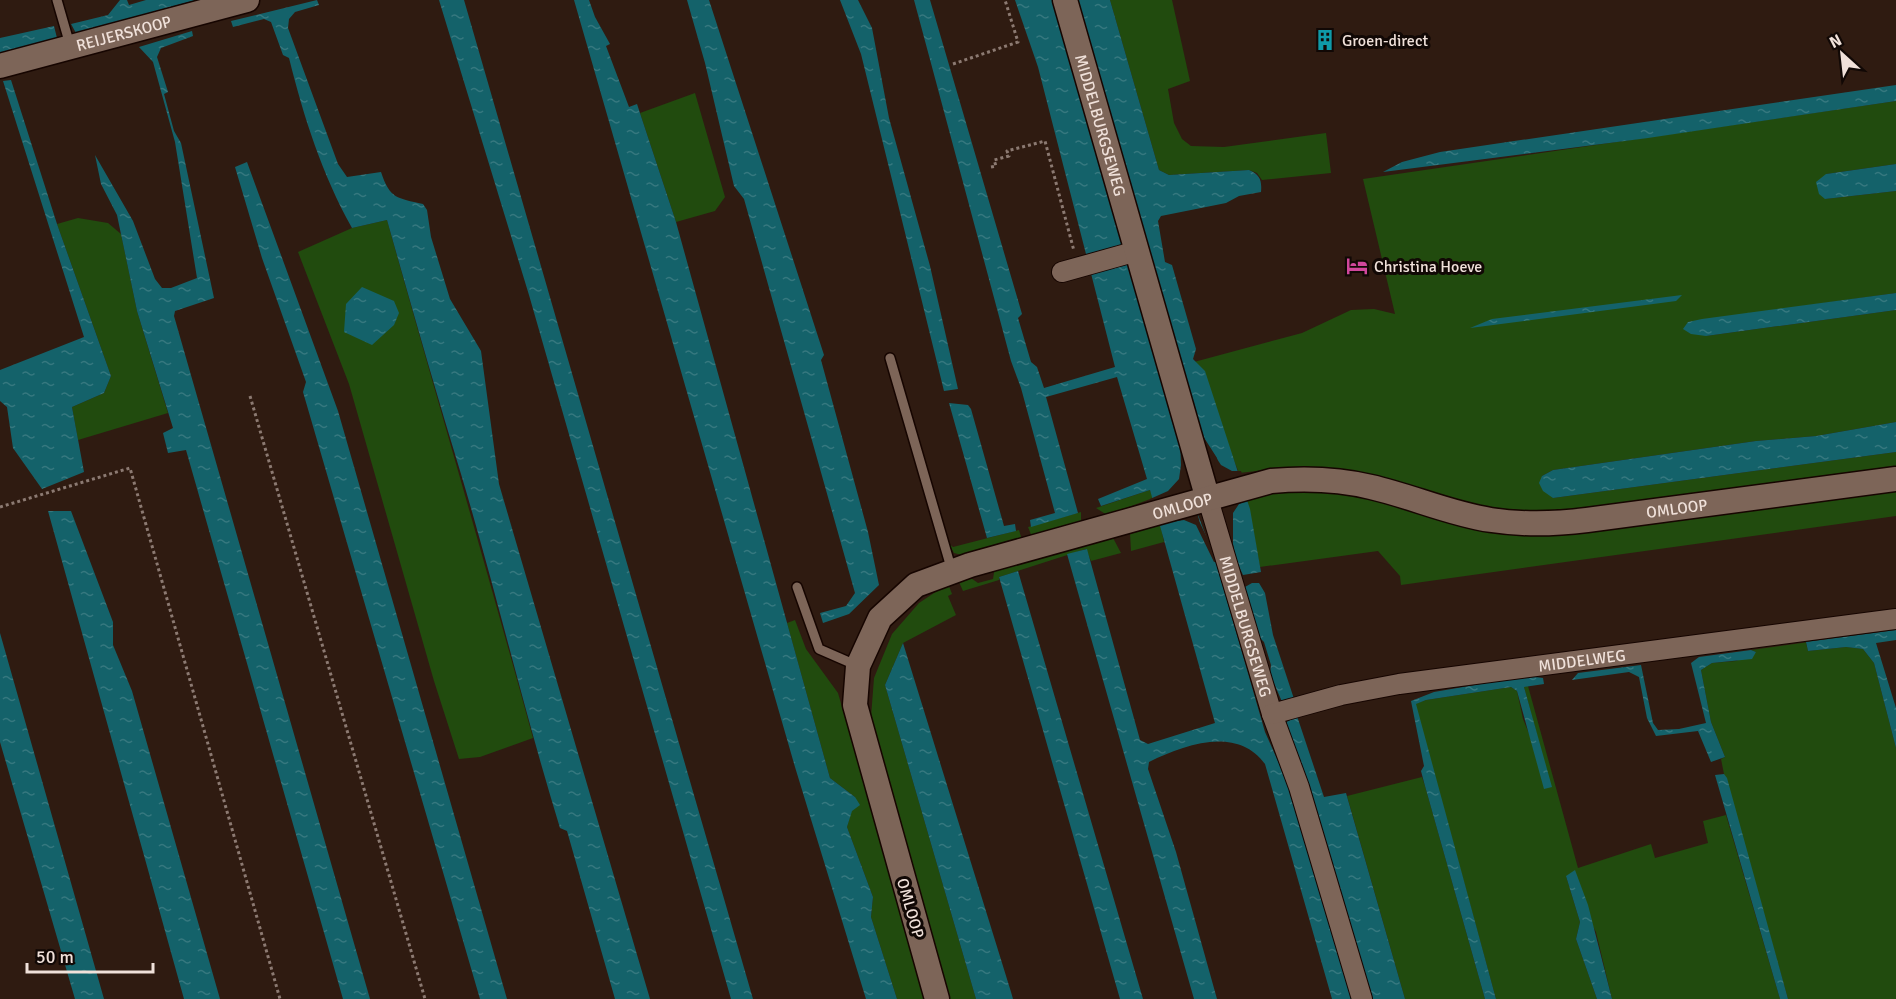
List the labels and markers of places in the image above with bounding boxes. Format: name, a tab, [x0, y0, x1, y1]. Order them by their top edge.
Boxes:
building icon: Groen-direct	[1313, 28, 1337, 52]
place label: Groen-direct	[1342, 31, 1428, 51]
hotel icon: Christina Hoeve	[1345, 254, 1369, 278]
place label: Christina Hoeve	[1374, 257, 1482, 277]

